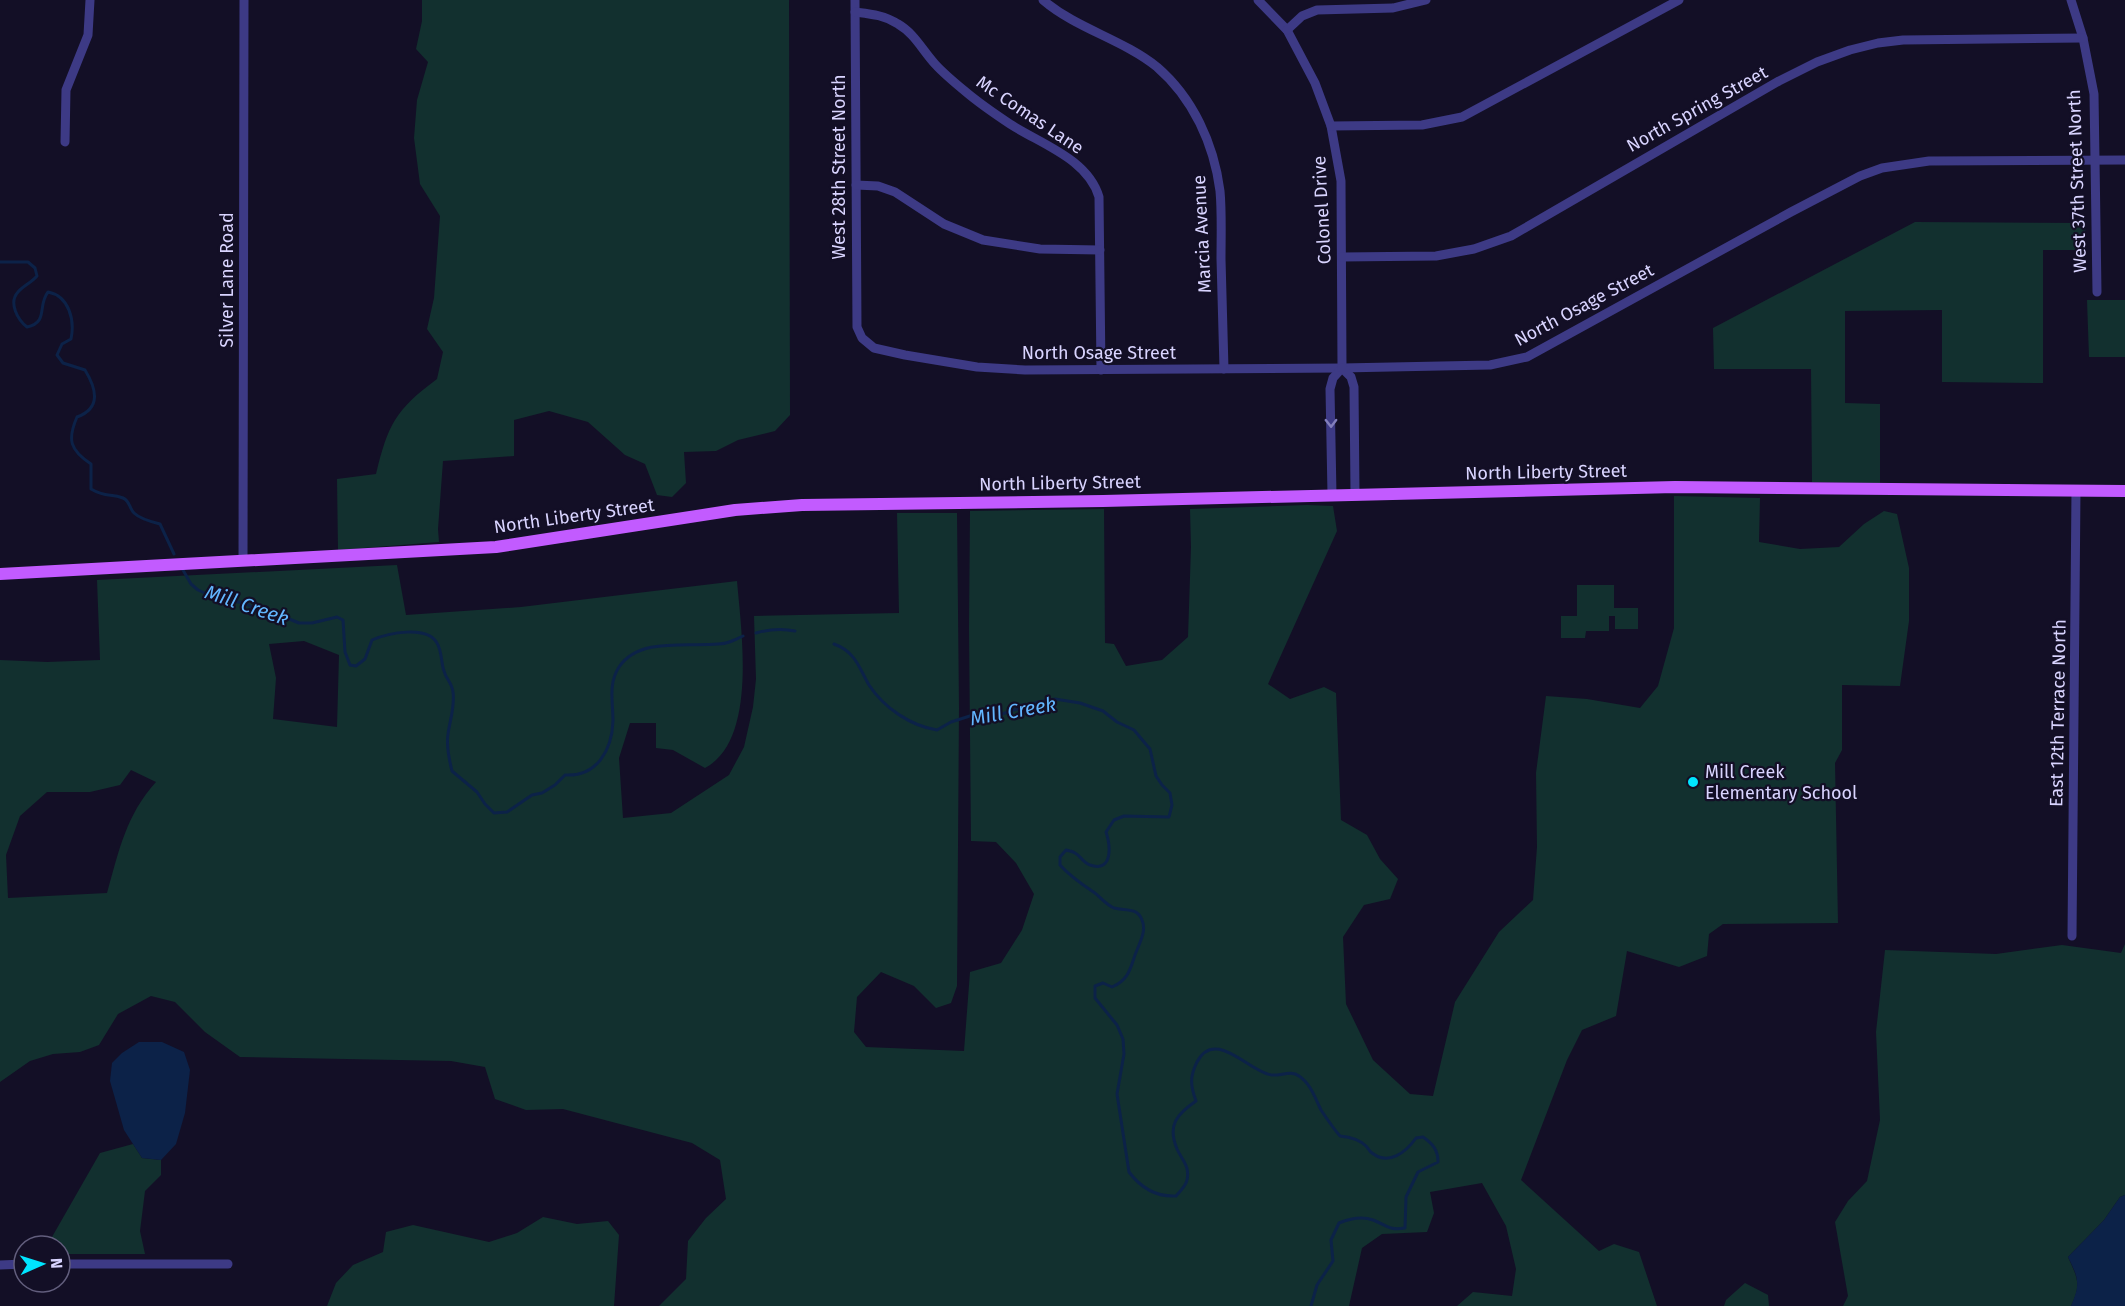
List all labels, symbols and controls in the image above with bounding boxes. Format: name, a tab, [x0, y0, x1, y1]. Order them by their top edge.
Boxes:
street label: North Spring Street	[1623, 61, 1772, 157]
street label: Mc Comas Lane	[972, 71, 1088, 159]
street label: West 28th Street North	[828, 74, 850, 260]
street label: West 37th Street North	[2063, 89, 2091, 273]
street label: Colonel Drive	[1308, 155, 1336, 265]
street label: Marcia Avenue	[1188, 174, 1216, 294]
street label: Silver Lane Road	[216, 212, 238, 348]
street label: North Osage Street	[1511, 259, 1658, 351]
street label: North Osage Street	[1022, 342, 1177, 364]
one-way arrow	[1324, 418, 1337, 427]
street label: North Liberty Street	[1465, 460, 1628, 484]
street label: North Liberty Street	[979, 471, 1142, 495]
street label: North Liberty Street	[492, 494, 656, 538]
water label: Mill Creek	[202, 579, 292, 631]
street label: East 12th Terrace North	[2045, 619, 2071, 807]
water label: Mill Creek	[968, 692, 1058, 730]
place label: Mill Creek Elementary School	[1705, 761, 1857, 804]
marker: Mill Creek Elementary School	[1686, 775, 1700, 789]
north arrow	[12, 1234, 72, 1294]
text: N	[47, 1257, 66, 1269]

